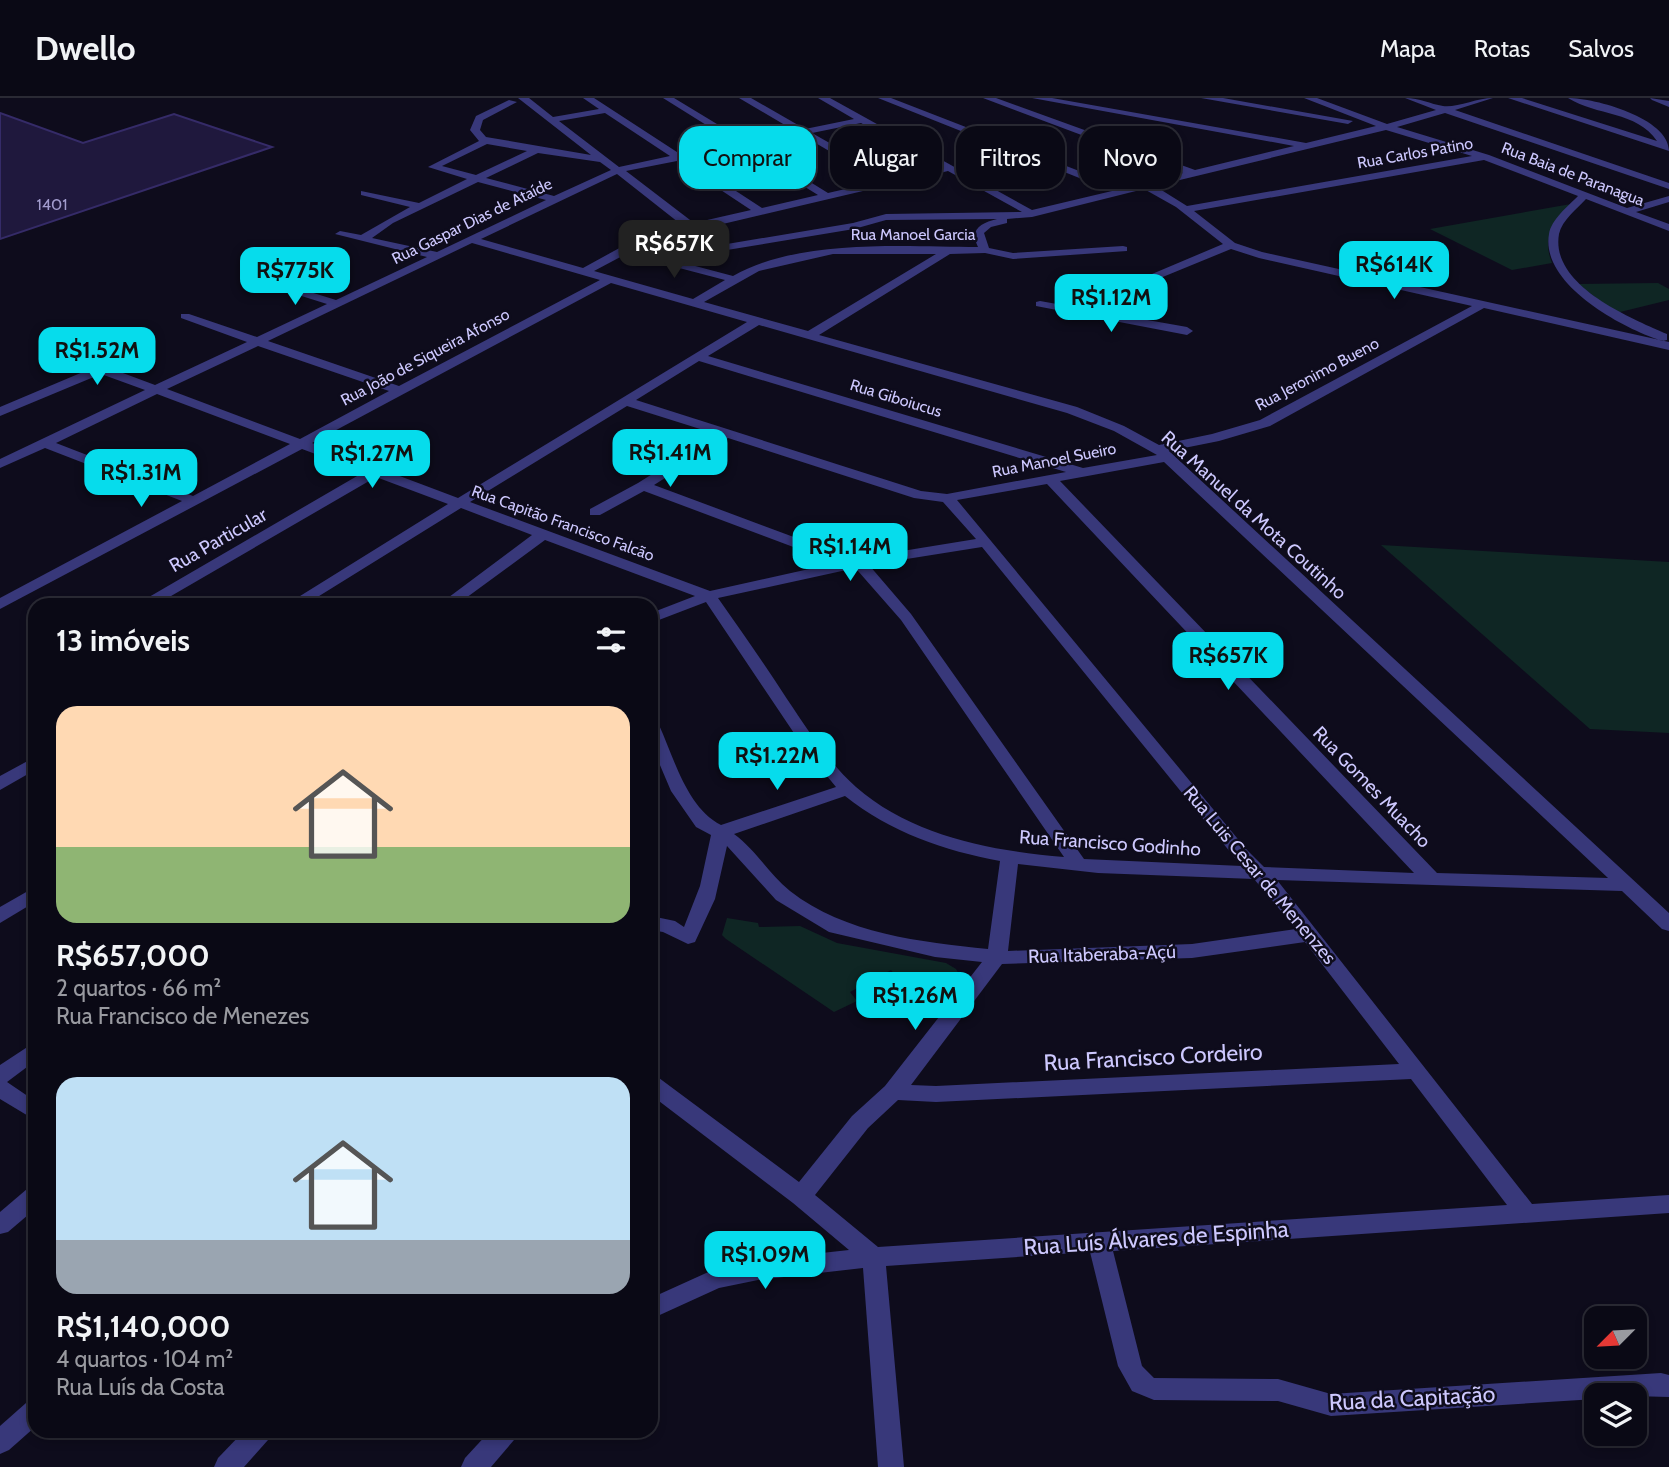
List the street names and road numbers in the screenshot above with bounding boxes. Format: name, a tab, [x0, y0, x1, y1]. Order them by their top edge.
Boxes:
street label: Rua Carlos Patino	[1356, 133, 1475, 173]
street label: Rua Baia de Paranagua	[1499, 138, 1647, 210]
street label: Rua Gaspar Dias de Ataíde	[389, 174, 555, 268]
street label: Rua Manoel Garcia	[851, 225, 976, 244]
street label: Rua João de Siqueira Afonso	[337, 304, 513, 410]
street label: Rua Jeronimo Bueno	[1252, 333, 1382, 415]
street label: Rua Giboiucus	[848, 375, 945, 421]
street label: Rua Manuel da Mota Coutinho	[1157, 426, 1351, 604]
street label: Rua Manoel Sueiro	[990, 439, 1118, 481]
street label: Rua Capitão Francisco Falcão	[469, 481, 657, 565]
street label: Rua Particular	[165, 503, 271, 577]
street label: Rua Gomes Muacho	[1308, 722, 1436, 852]
street label: Rua Luis Cesar de Menenzes	[1179, 781, 1341, 969]
street label: Rua Francisco Godinho	[1018, 825, 1202, 861]
street label: Rua Itaberaba-Açú	[1028, 940, 1176, 968]
street label: Rua Francisco Cordeiro	[1043, 1037, 1263, 1077]
street label: Rua Luís Álvares de Espinha	[1022, 1214, 1290, 1261]
street label: Rua da Capitação	[1328, 1380, 1496, 1416]

